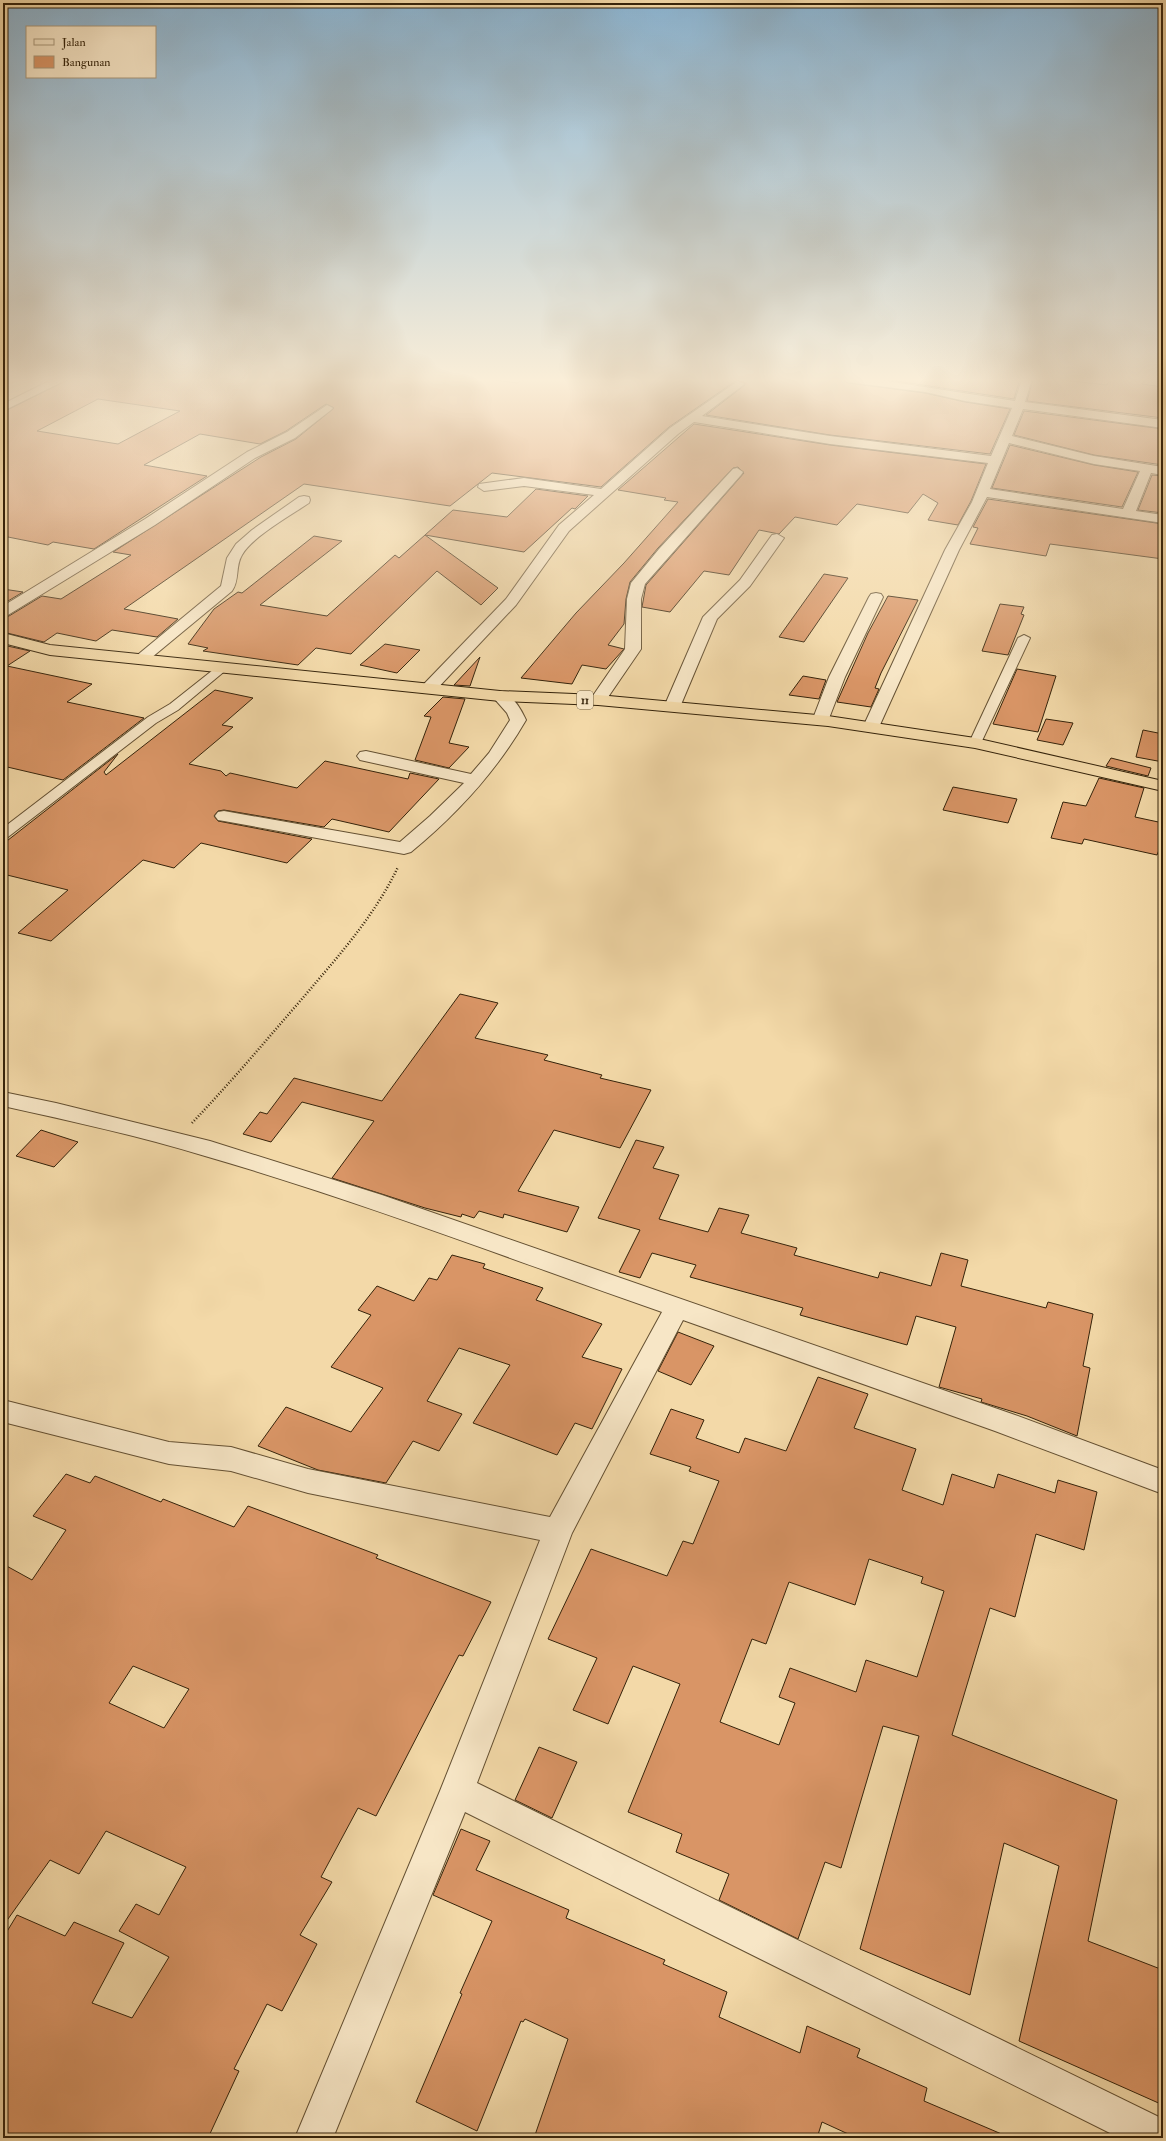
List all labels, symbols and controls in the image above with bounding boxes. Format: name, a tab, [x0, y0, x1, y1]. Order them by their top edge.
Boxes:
legend	[26, 26, 156, 78]
text: Jalan	[61, 35, 86, 50]
text: Bangunan	[62, 55, 111, 70]
road number: 11	[577, 691, 593, 709]

